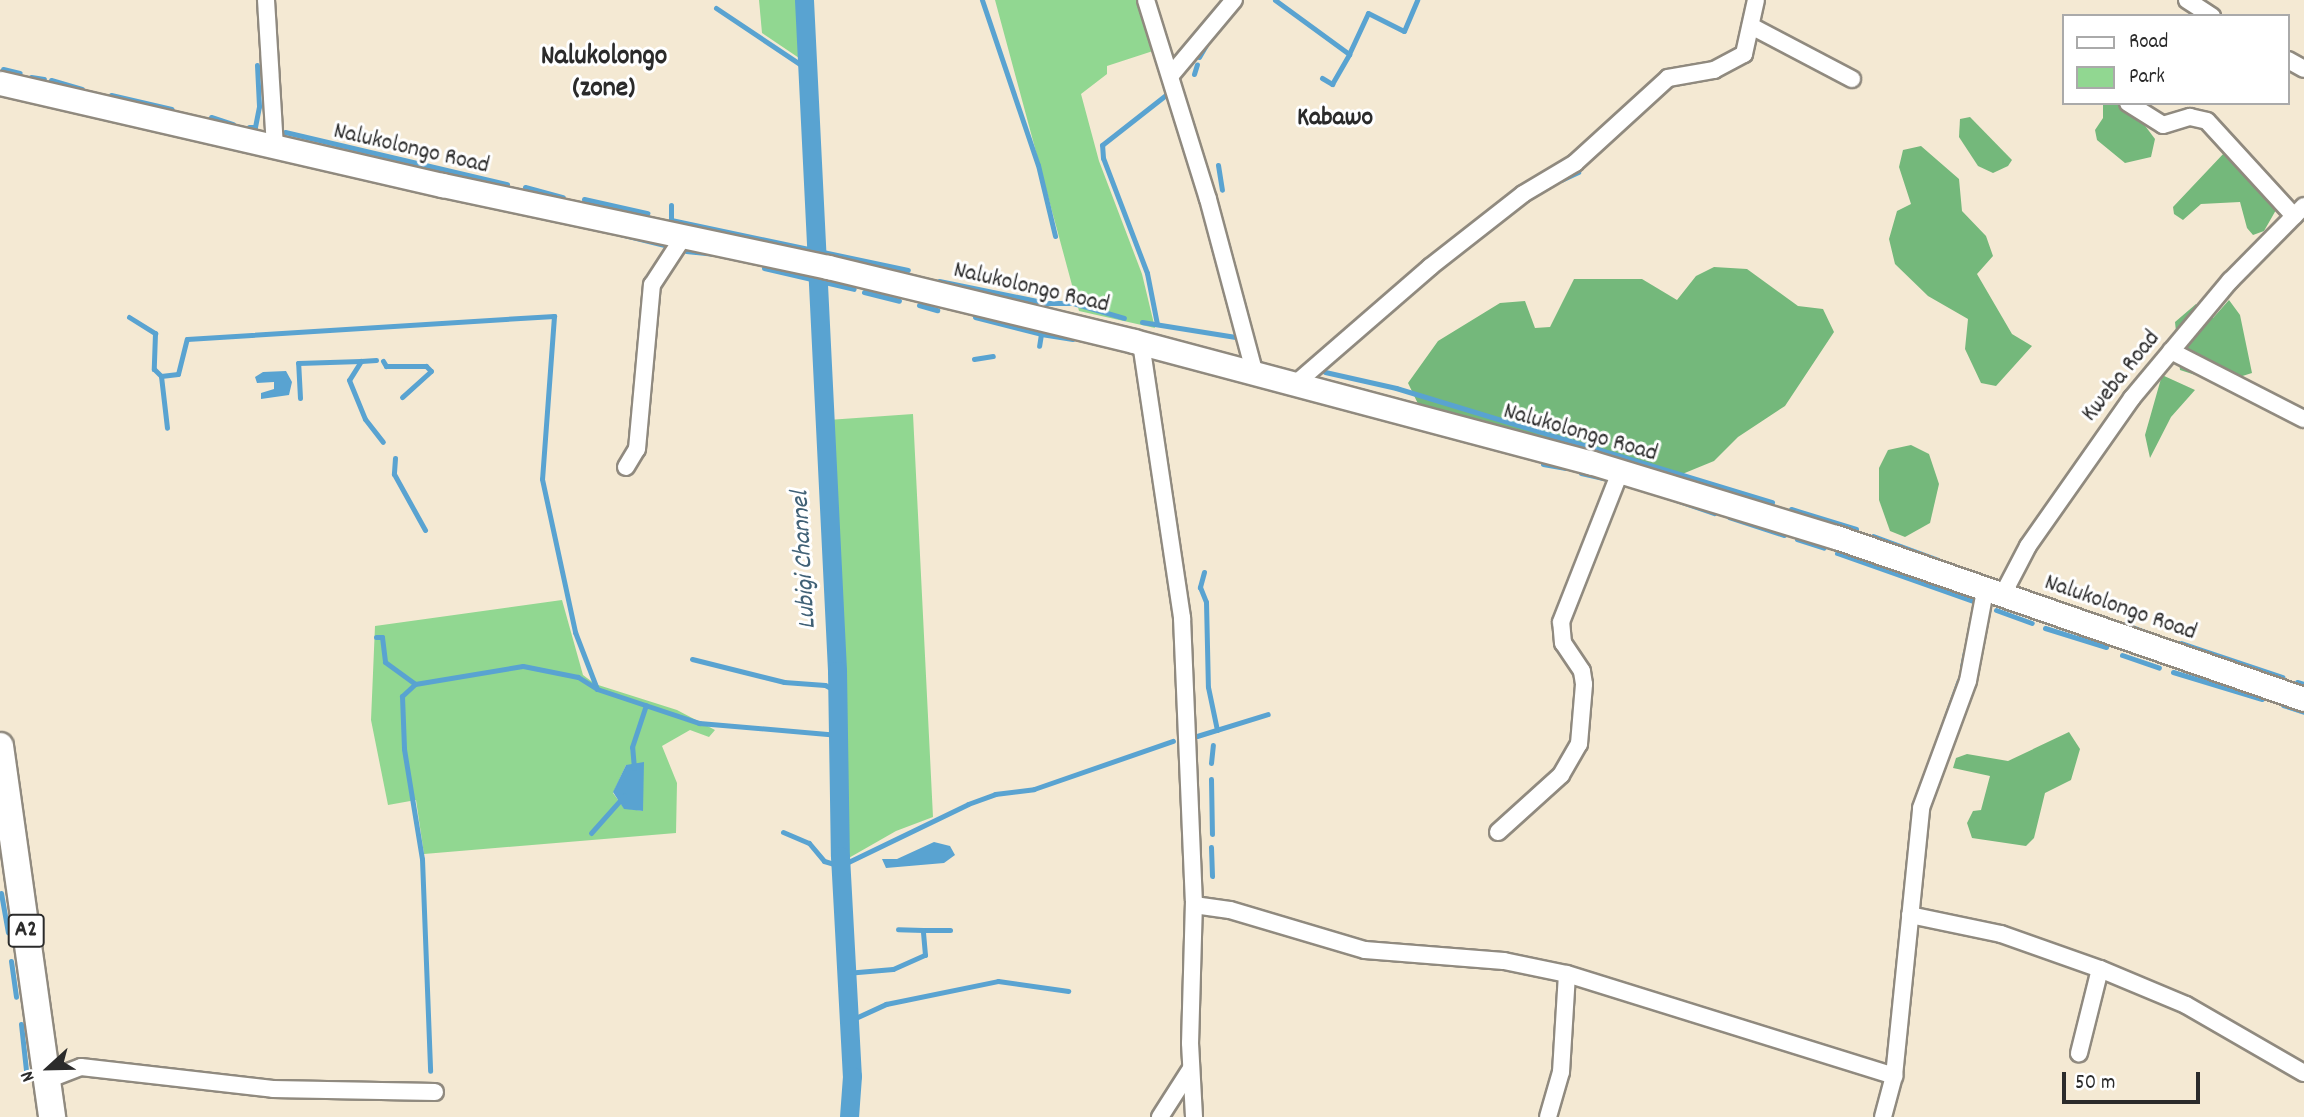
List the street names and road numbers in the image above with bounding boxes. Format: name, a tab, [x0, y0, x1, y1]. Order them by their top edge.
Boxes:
street label: Nalukolongo Road	[330, 118, 492, 182]
street label: Nalukolongo Road	[950, 257, 1112, 321]
street label: Kweba Road	[2076, 326, 2168, 428]
street label: Nalukolongo Road	[1500, 398, 1660, 470]
street label: Nalukolongo Road	[2040, 570, 2200, 648]
road number: A2	[7, 912, 45, 950]

